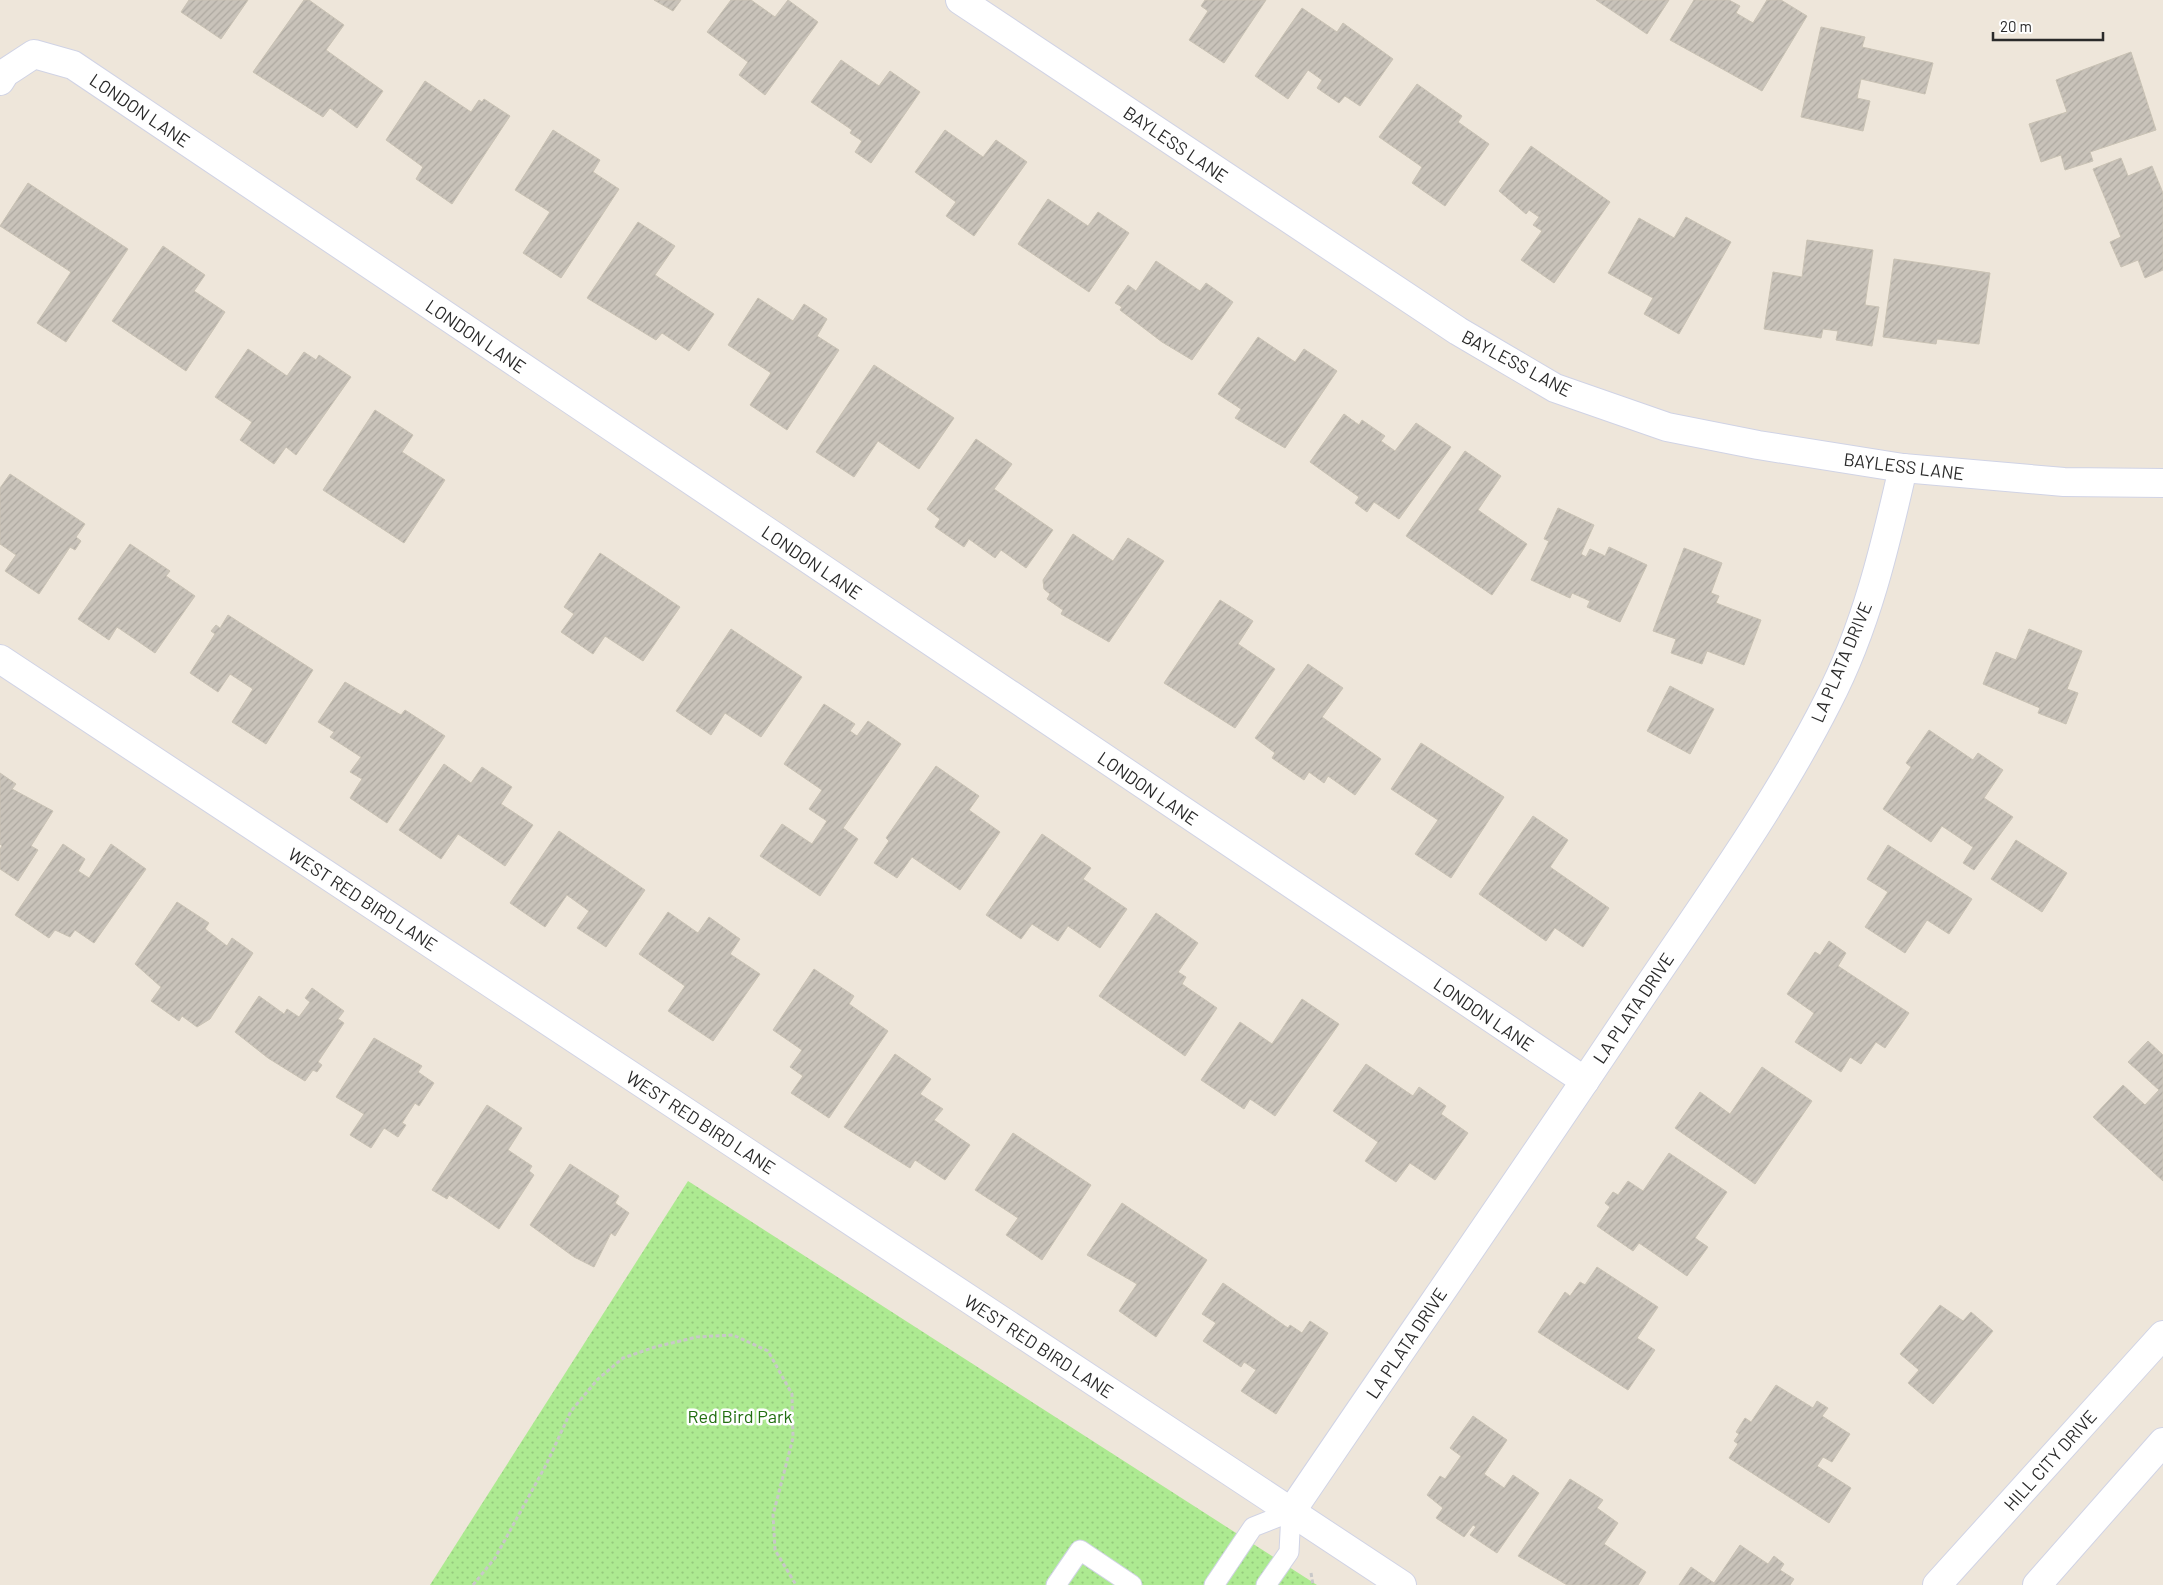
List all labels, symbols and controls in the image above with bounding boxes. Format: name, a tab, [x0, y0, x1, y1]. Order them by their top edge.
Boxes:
scale bar	[1993, 10, 2103, 42]
text: 20 m	[2000, 17, 2032, 35]
street label: LONDON LANE	[86, 68, 194, 152]
street label: BAYLESS LANE	[1120, 101, 1232, 187]
street label: LONDON LANE	[422, 294, 530, 378]
street label: BAYLESS LANE	[1458, 325, 1576, 401]
street label: BAYLESS LANE	[1843, 448, 1965, 484]
street label: LONDON LANE	[758, 520, 866, 604]
street label: LA PLATA DRIVE	[1806, 598, 1876, 726]
street label: LONDON LANE	[1094, 746, 1202, 830]
street label: WEST RED BIRD LANE	[284, 843, 442, 955]
street label: LA PLATA DRIVE	[1588, 948, 1678, 1068]
street label: LONDON LANE	[1430, 972, 1538, 1056]
street label: WEST RED BIRD LANE	[622, 1066, 780, 1178]
street label: LA PLATA DRIVE	[1361, 1283, 1451, 1403]
street label: WEST RED BIRD LANE	[960, 1290, 1118, 1402]
park label: Red Bird Park	[687, 1405, 793, 1427]
street label: HILL CITY DRIVE	[1999, 1405, 2101, 1515]

